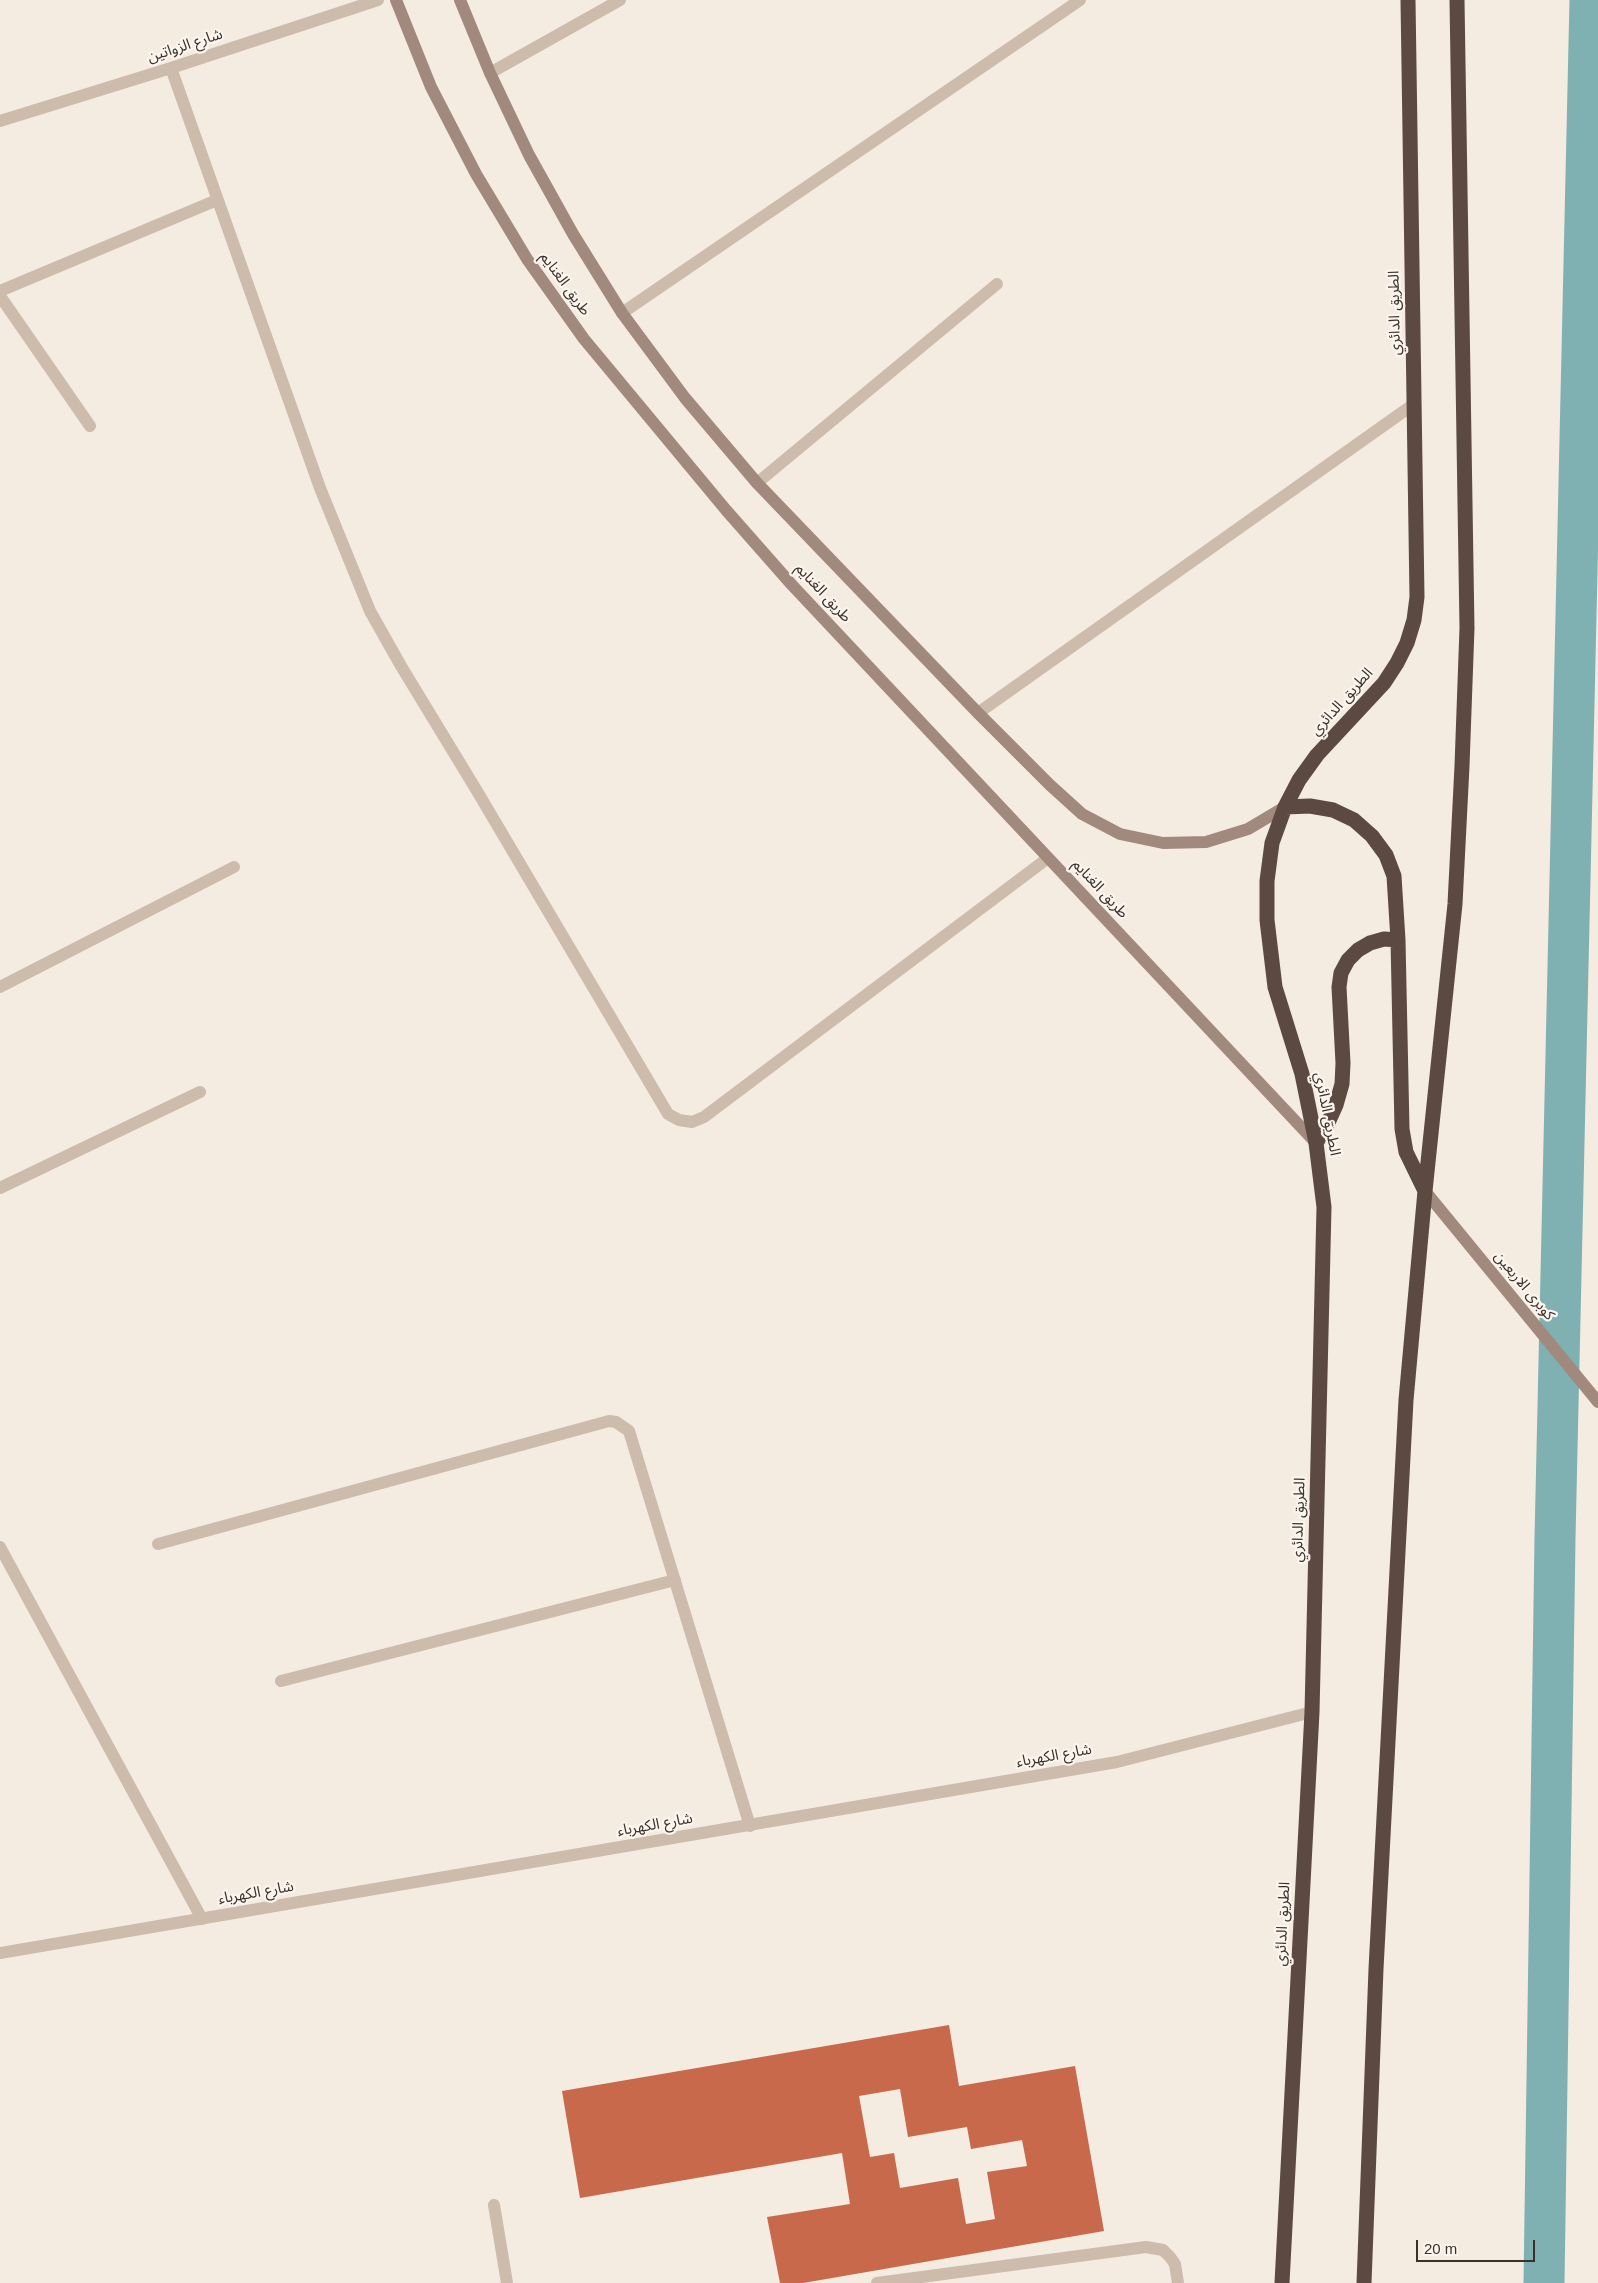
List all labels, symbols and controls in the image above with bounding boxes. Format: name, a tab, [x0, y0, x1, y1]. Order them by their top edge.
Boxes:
street label: شارع الزواتين	[145, 25, 225, 67]
street label: طريق الغنايم	[536, 249, 594, 319]
street label: الطريق الدائري	[1385, 270, 1405, 356]
street label: طريق الغنايم	[791, 560, 855, 626]
street label: الطريق الدائري	[1307, 664, 1377, 740]
street label: طريق الغنايم	[1068, 856, 1132, 922]
street label: الطريق الدائري	[1310, 1071, 1344, 1157]
street label: كوبرى الاربعين	[1490, 1248, 1558, 1324]
street label: الطريق الدائري	[1289, 1477, 1309, 1563]
street label: شارع الكهرباء	[1015, 1741, 1093, 1771]
street label: شارع الكهرباء	[616, 1810, 694, 1840]
street label: شارع الكهرباء	[217, 1878, 295, 1908]
street label: الطريق الدائري	[1272, 1881, 1294, 1967]
scale bar	[1418, 2230, 1537, 2262]
text: 20 m	[1424, 2240, 1457, 2257]

